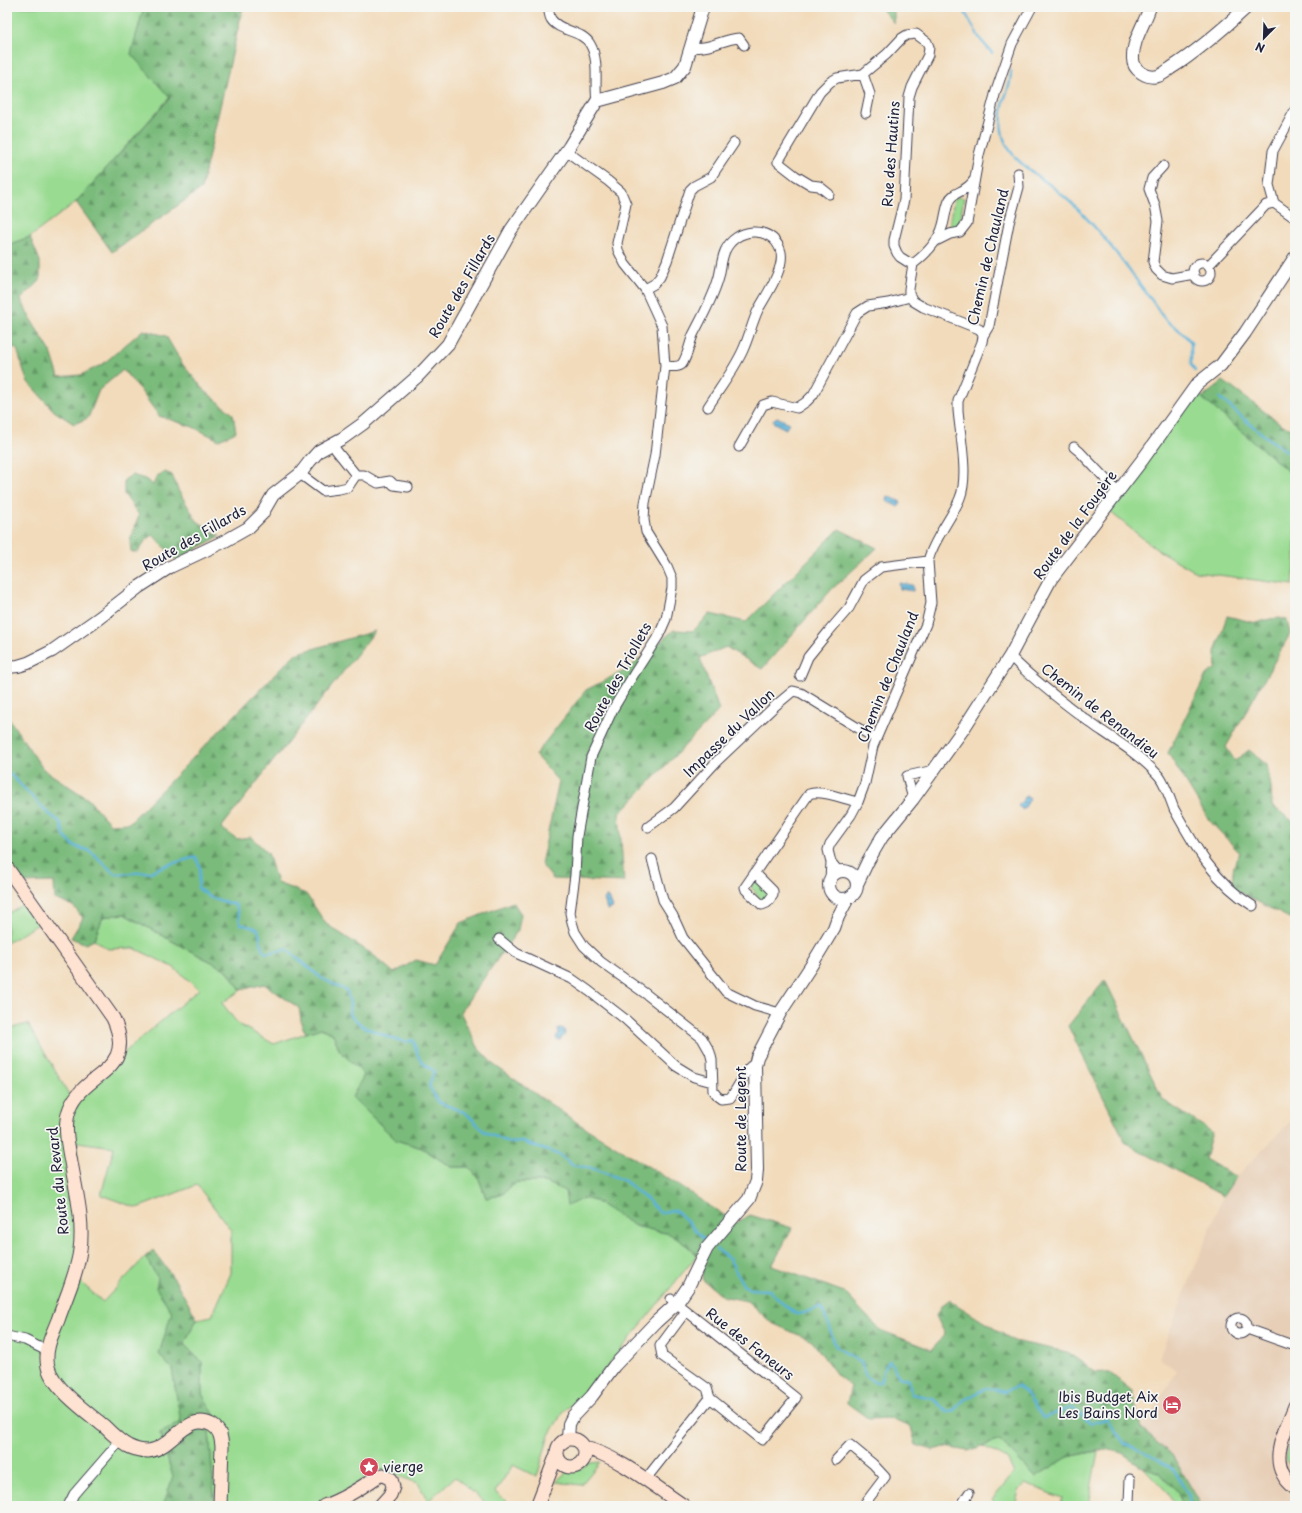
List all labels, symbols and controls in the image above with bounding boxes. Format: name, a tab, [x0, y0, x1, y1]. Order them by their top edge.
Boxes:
north arrow	[1244, 18, 1284, 58]
text: N	[1252, 38, 1267, 57]
street label: Rue des Hautins	[876, 100, 905, 208]
street label: Chemin de Chauland	[962, 186, 1014, 327]
street label: Route des Fillards	[423, 230, 500, 342]
street label: Route de la Fougère	[1028, 465, 1122, 584]
street label: Route des Fillards	[138, 499, 250, 576]
street label: Chemin de Chauland	[852, 608, 924, 746]
street label: Route des Triollets	[579, 618, 657, 735]
street label: Chemin de Renandieu	[1037, 658, 1164, 763]
street label: Impasse du Vallon	[678, 684, 779, 782]
street label: Route de Legent	[730, 1066, 751, 1172]
street label: Route du Revard	[41, 1125, 74, 1236]
street label: Rue des Faneurs	[702, 1302, 799, 1385]
place label: Ibis Budget Aix Les Bains Nord	[1058, 1386, 1158, 1423]
hotel icon: Ibis Budget Aix Les Bains Nord	[1161, 1394, 1183, 1416]
place icon: vierge	[358, 1456, 380, 1478]
place label: vierge	[383, 1456, 423, 1477]

